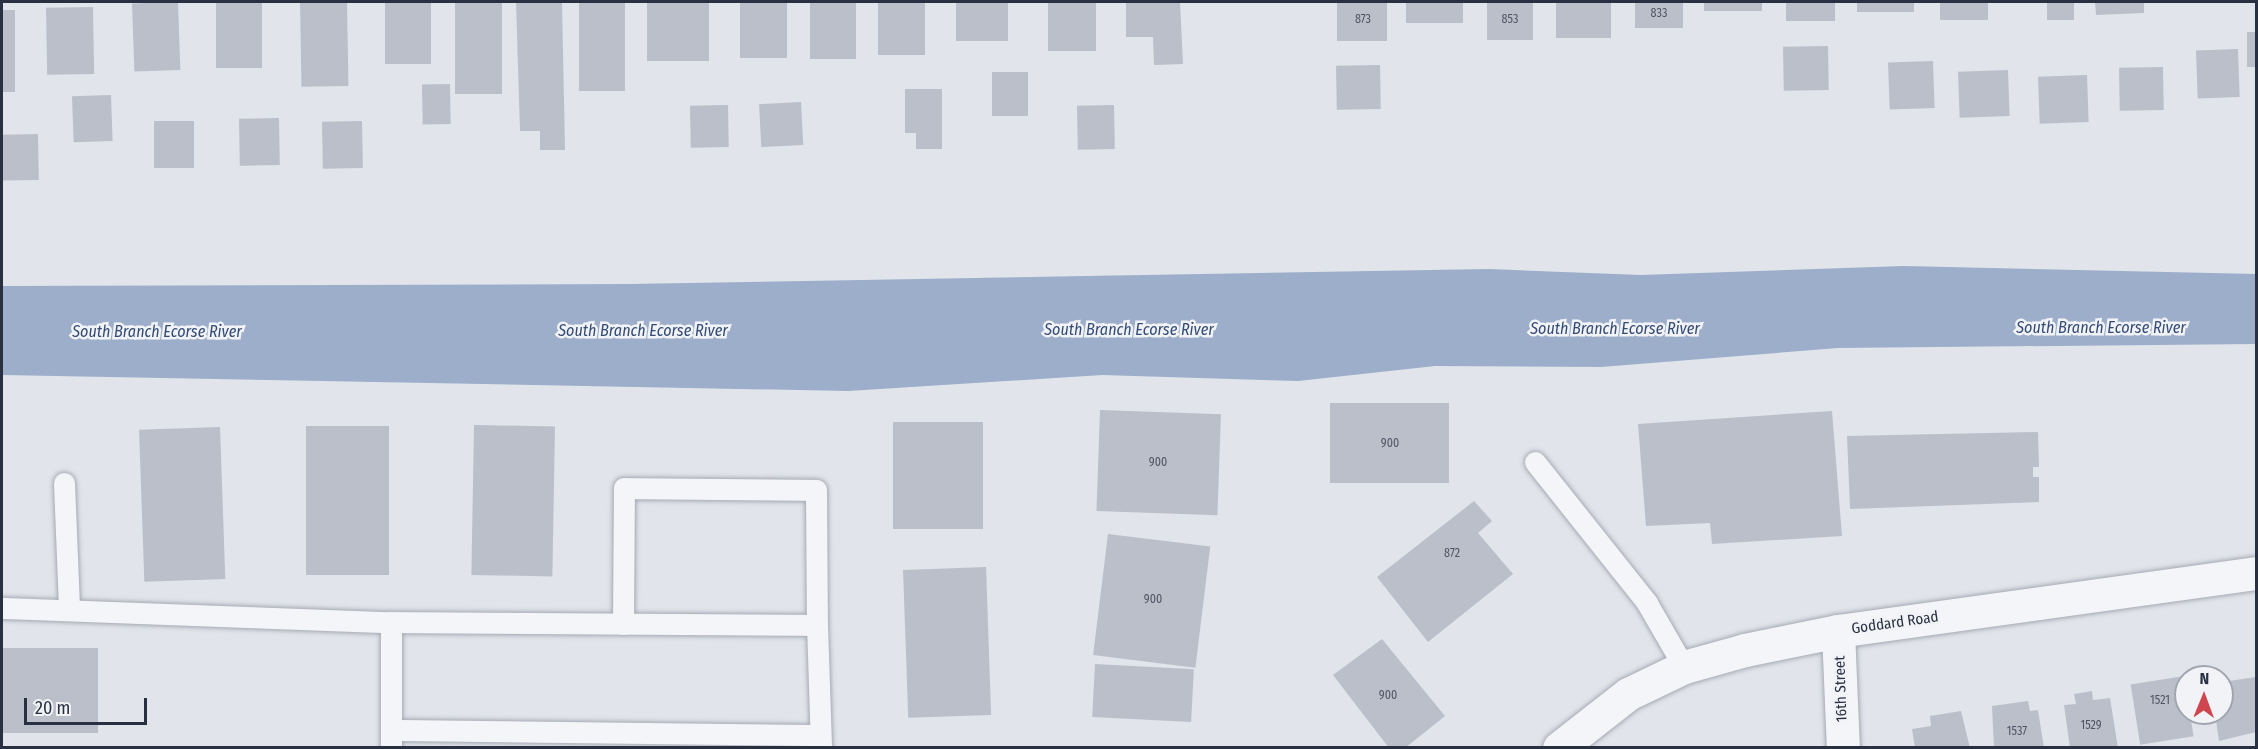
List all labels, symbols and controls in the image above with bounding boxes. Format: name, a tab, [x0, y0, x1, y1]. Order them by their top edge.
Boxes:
house number: 833	[1651, 7, 1667, 21]
house number: 873	[1355, 13, 1371, 27]
house number: 853	[1502, 13, 1518, 27]
water label: South Branch Ecorse River	[2016, 318, 2186, 338]
water label: South Branch Ecorse River	[1530, 319, 1700, 339]
water label: South Branch Ecorse River	[1044, 320, 1214, 340]
water label: South Branch Ecorse River	[558, 321, 728, 341]
water label: South Branch Ecorse River	[72, 322, 242, 342]
house number: 900	[1381, 437, 1399, 451]
house number: 900	[1149, 456, 1167, 470]
house number: 872	[1444, 547, 1460, 561]
house number: 900	[1144, 593, 1162, 607]
street label: Goddard Road	[1850, 608, 1940, 638]
street label: 16th Street	[1831, 655, 1851, 723]
north arrow	[2174, 665, 2234, 725]
text: N	[2199, 669, 2209, 688]
scale bar	[27, 686, 150, 724]
house number: 900	[1379, 689, 1397, 703]
house number: 1521	[2150, 694, 2170, 708]
text: 20 m	[35, 697, 70, 719]
house number: 1529	[2080, 719, 2102, 733]
house number: 1537	[2007, 725, 2027, 739]

